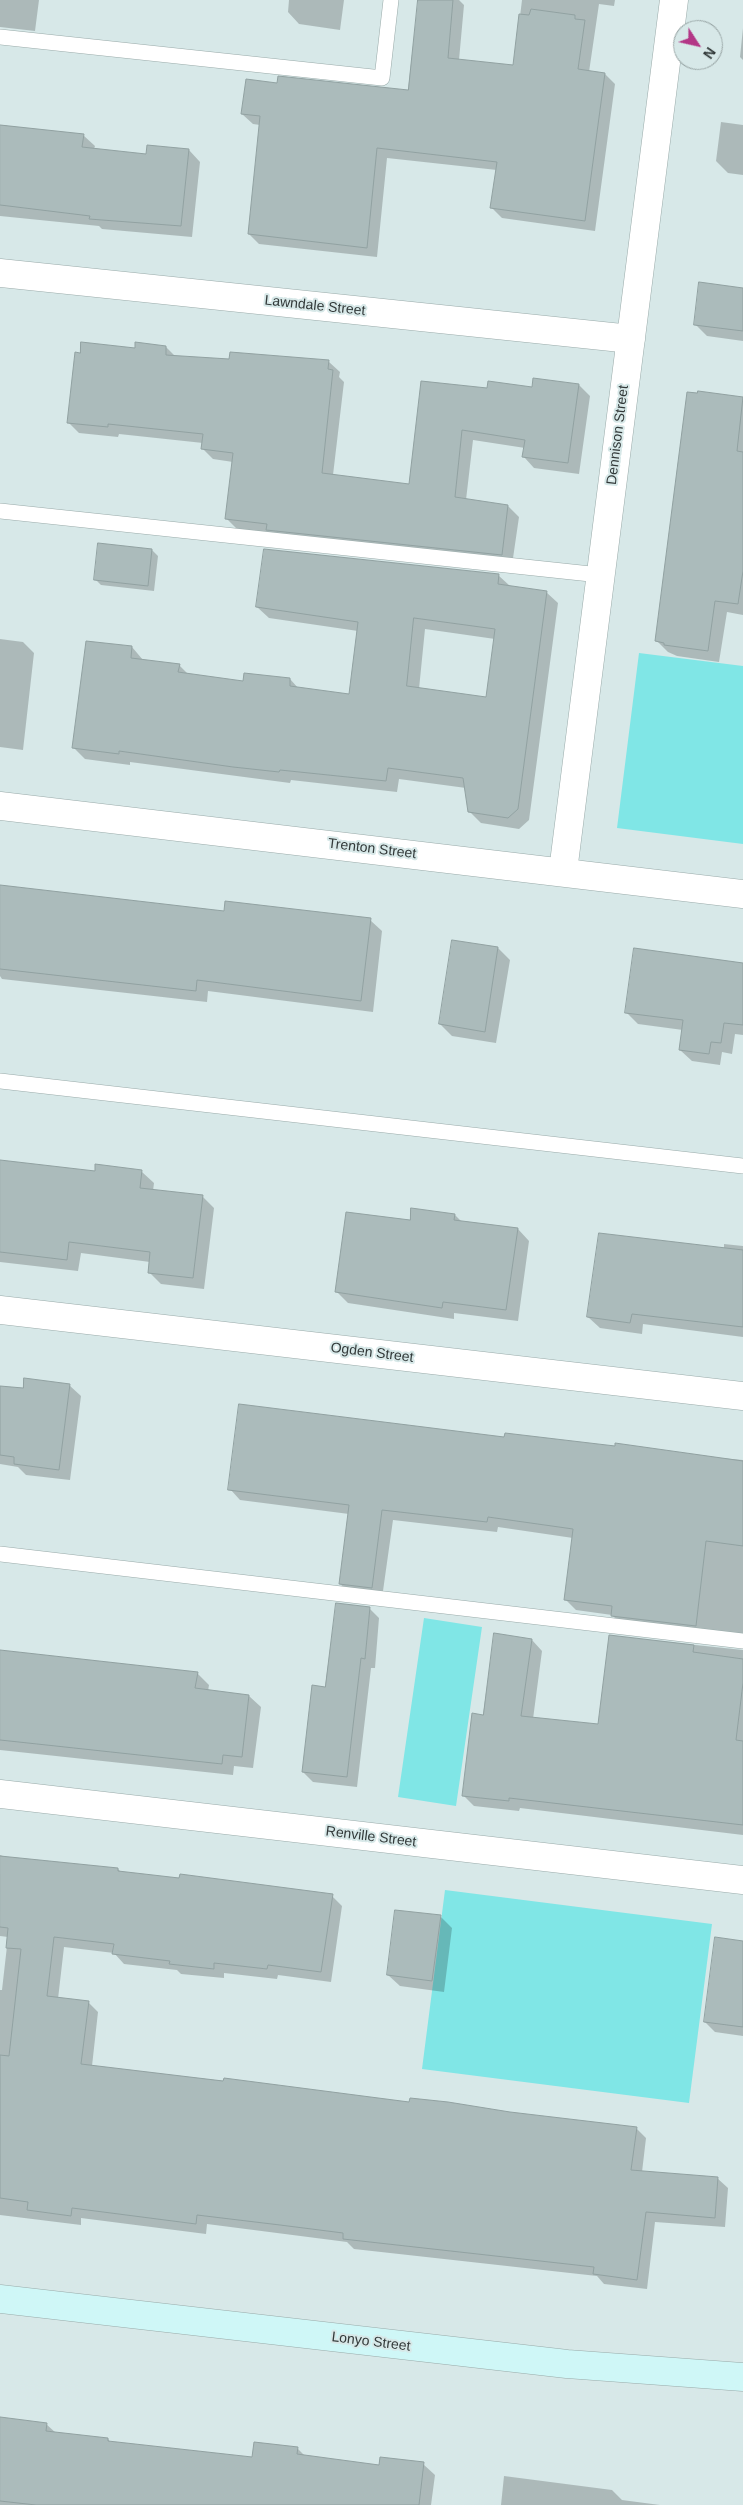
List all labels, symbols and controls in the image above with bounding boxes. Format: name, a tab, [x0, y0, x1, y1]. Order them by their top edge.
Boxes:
north arrow	[673, 20, 723, 70]
text: N	[700, 44, 719, 62]
street label: Lawndale Street	[264, 292, 366, 320]
street label: Dennison Street	[604, 384, 632, 486]
street label: Trenton Street	[327, 835, 417, 863]
street label: Ogden Street	[330, 1340, 414, 1366]
street label: Renville Street	[325, 1823, 417, 1851]
street label: Lonyo Street	[331, 2329, 411, 2355]

